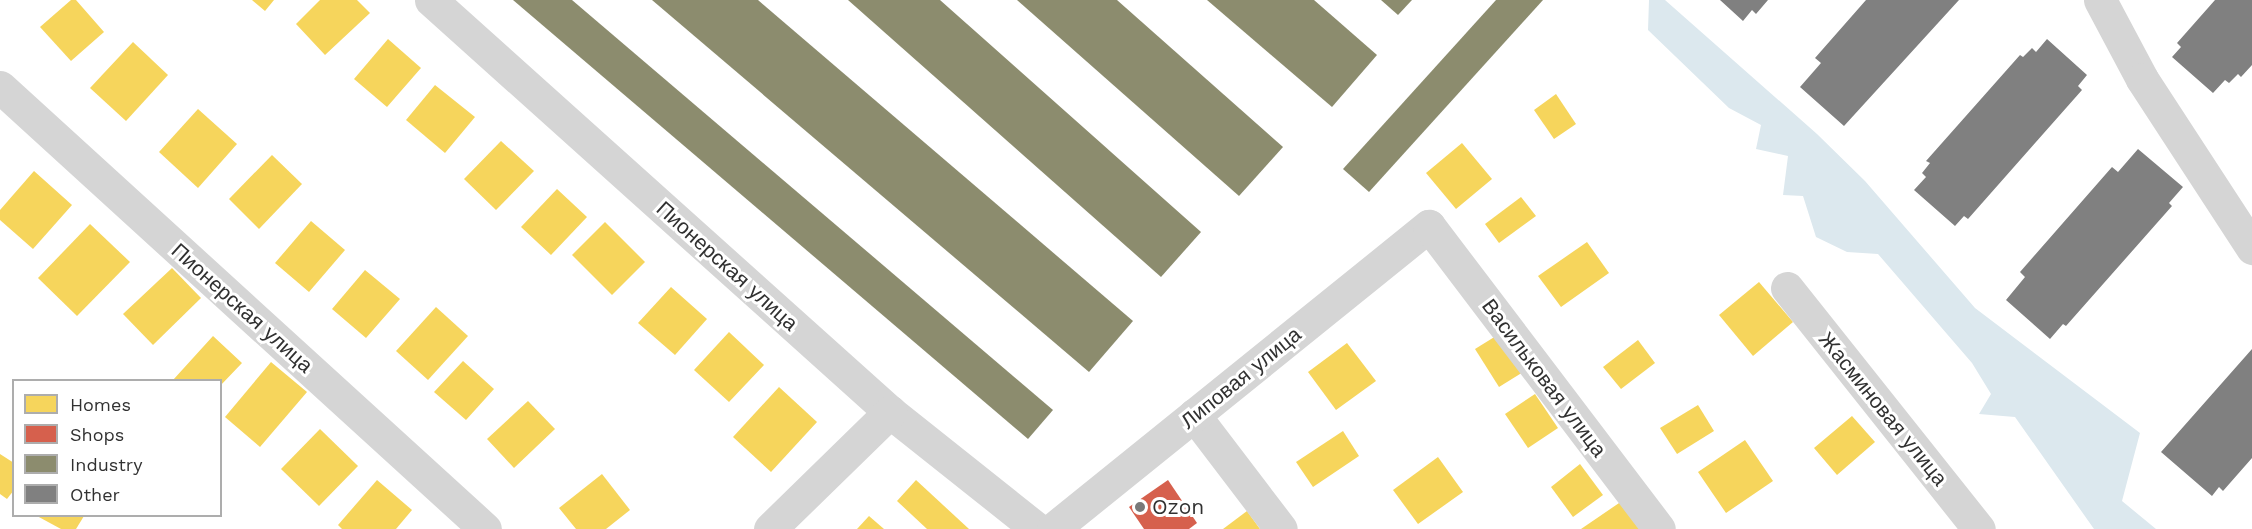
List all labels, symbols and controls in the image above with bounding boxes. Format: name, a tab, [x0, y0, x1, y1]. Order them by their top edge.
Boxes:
street label: Пионерская улица	[651, 196, 803, 336]
street label: Пионерская улица	[166, 238, 318, 378]
street label: Васильковая улица	[1476, 294, 1612, 462]
street label: Липовая улица	[1176, 322, 1306, 434]
street label: Жасминовая улица	[1813, 327, 1953, 491]
legend	[12, 379, 222, 517]
text: Homes	[70, 394, 131, 415]
text: Shops	[70, 424, 124, 445]
text: Industry	[70, 454, 142, 475]
text: Other	[70, 484, 120, 505]
place label: Ozon	[1152, 494, 1204, 520]
marker: Ozon	[1133, 500, 1147, 514]

